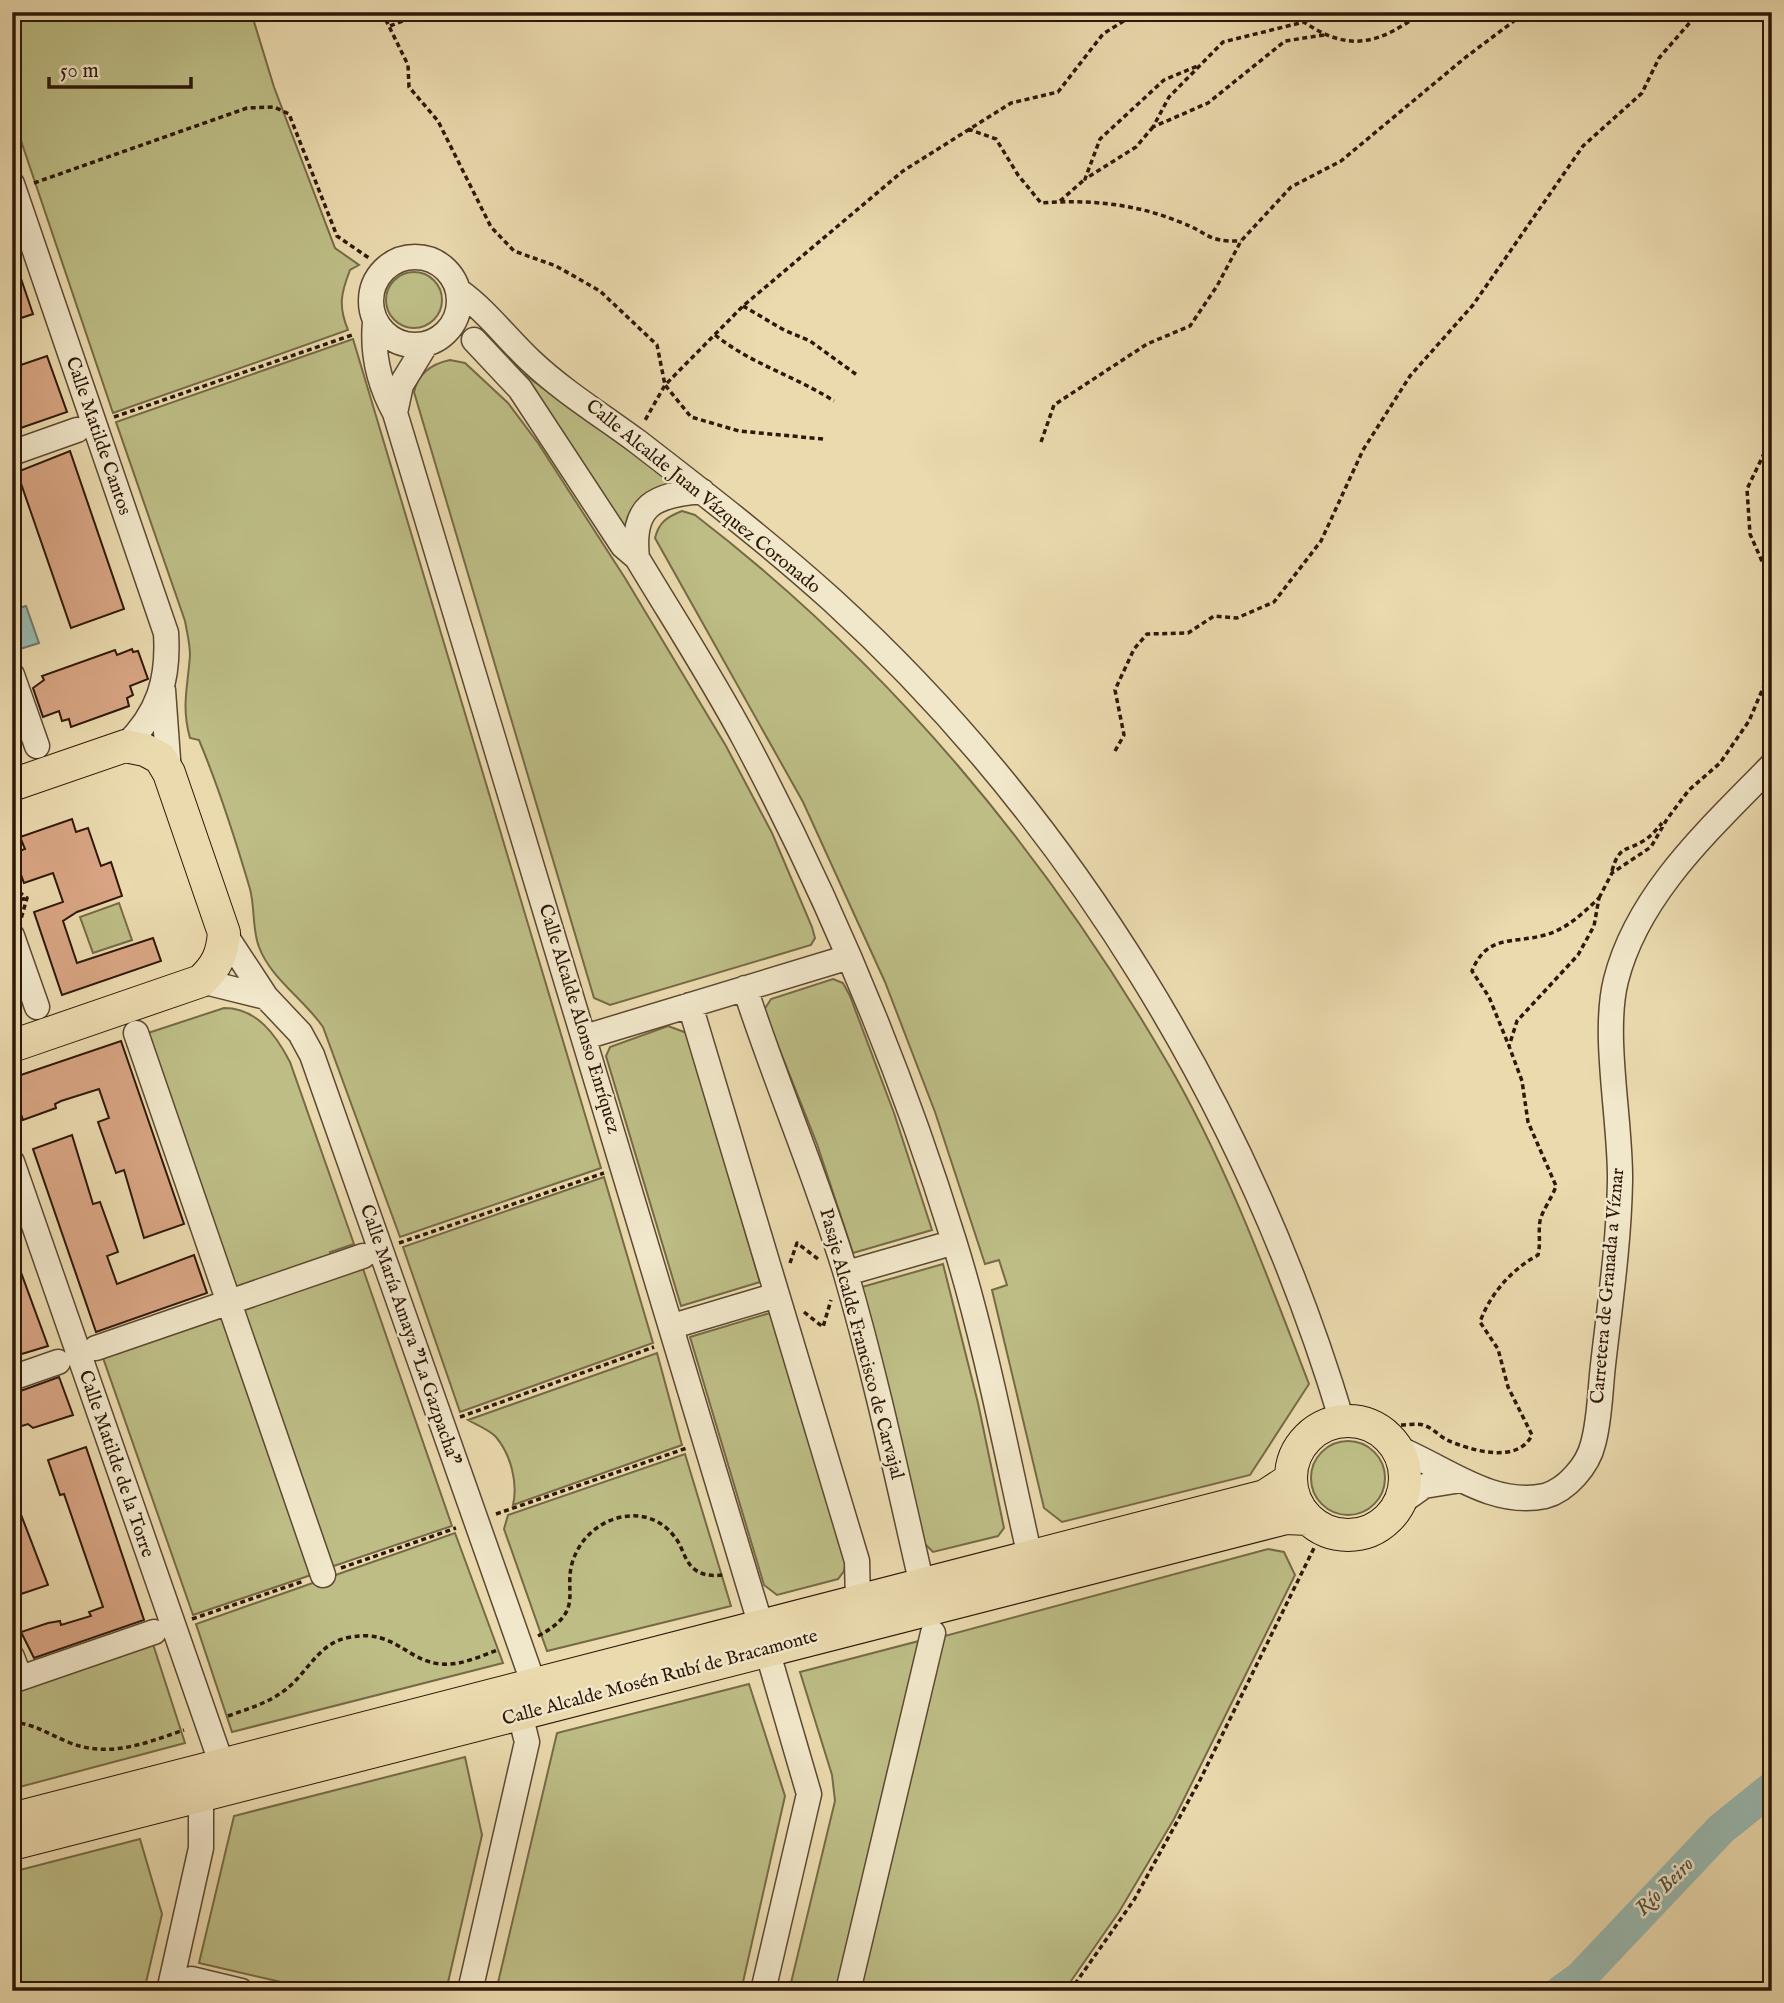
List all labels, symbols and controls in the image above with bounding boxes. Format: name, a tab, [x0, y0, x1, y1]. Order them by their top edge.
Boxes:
scale bar	[49, 46, 191, 90]
text: 50 m	[60, 58, 99, 85]
street label: Calle Matilde Cantos	[60, 354, 136, 518]
street label: Calle Alcalde Juan Vázquez Coronado	[581, 395, 825, 599]
street label: Calle Alcalde Alonso Enríquez	[533, 901, 625, 1137]
street label: Carretera de Granada a Víznar	[1586, 1167, 1630, 1405]
street label: Calle María Amaya "La Gazpacha"	[354, 1201, 466, 1469]
street label: Pasaje Alcalde Francisco de Carvajal	[813, 1206, 909, 1483]
street label: Calle Matilde de la Torre	[73, 1367, 159, 1561]
street label: Calle Alcalde Mosén Rubí de Bracamonte	[500, 1624, 821, 1732]
water label: Río Beiro	[1630, 1852, 1700, 1922]

